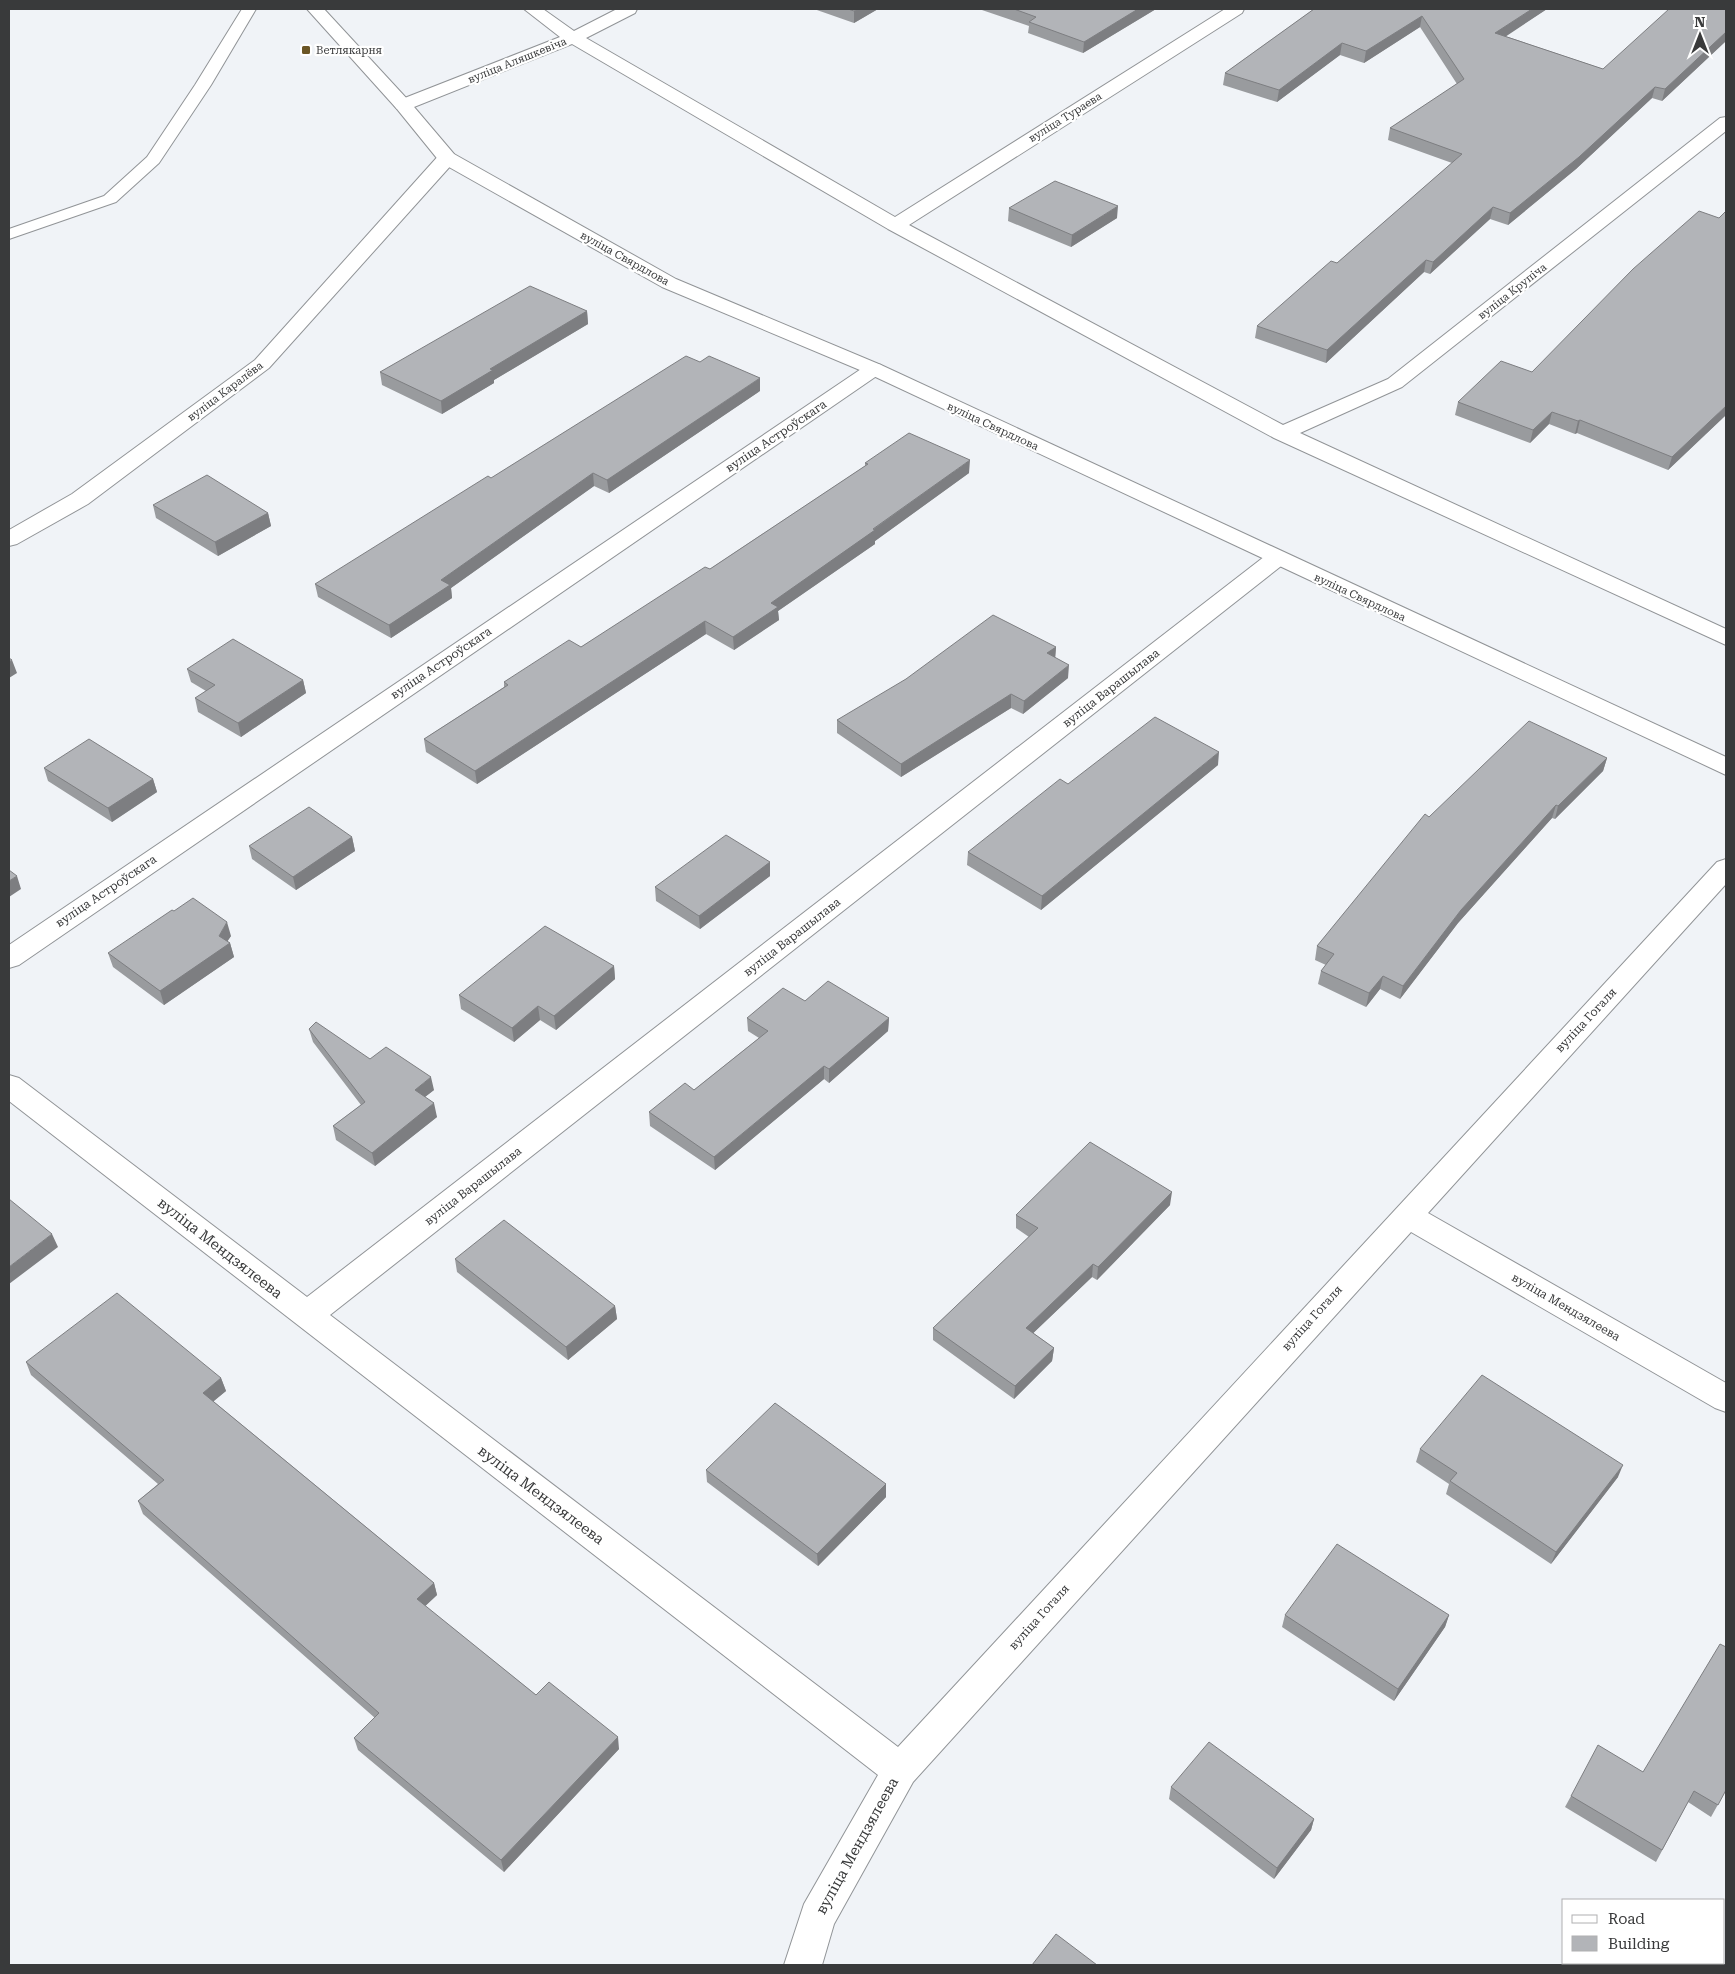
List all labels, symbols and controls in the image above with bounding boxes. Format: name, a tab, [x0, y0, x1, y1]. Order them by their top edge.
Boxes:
north arrow	[1675, 10, 1725, 60]
text: N	[1695, 14, 1706, 30]
street label: вуліца Аляшкевіча	[466, 35, 568, 86]
marker: Ветлякарня	[300, 44, 312, 56]
place label: Ветлякарня	[316, 44, 382, 57]
street label: вуліца Тураева	[1026, 90, 1104, 145]
street label: вуліца Свярдлова	[578, 229, 671, 288]
street label: вуліца Крупіча	[1475, 261, 1549, 322]
street label: вуліца Каралёва	[185, 359, 266, 424]
street label: вуліца Астроўскага	[723, 397, 830, 475]
street label: вуліца Свярдлова	[945, 400, 1041, 453]
street label: вуліца Свярдлова	[1312, 571, 1408, 624]
street label: вуліца Астроўскага	[388, 624, 495, 702]
street label: вуліца Варашылава	[1060, 645, 1163, 730]
street label: вуліца Астроўскага	[53, 852, 160, 930]
street label: вуліца Варашылава	[741, 894, 844, 979]
street label: вуліца Гогаля	[1553, 985, 1620, 1055]
street label: вуліца Варашылава	[422, 1143, 525, 1228]
street label: вуліца Мендзялеева	[154, 1194, 286, 1302]
street label: вуліца Мендзялеева	[1509, 1270, 1623, 1344]
street label: вуліца Гогаля	[1279, 1282, 1345, 1354]
street label: вуліца Мендзялеева	[474, 1442, 608, 1548]
street label: вуліца Гогаля	[1006, 1581, 1072, 1653]
street label: вуліца Мендзялеева	[812, 1774, 902, 1918]
legend	[1562, 1899, 1725, 1964]
text: Road	[1608, 1910, 1645, 1928]
text: Building	[1608, 1935, 1670, 1953]

